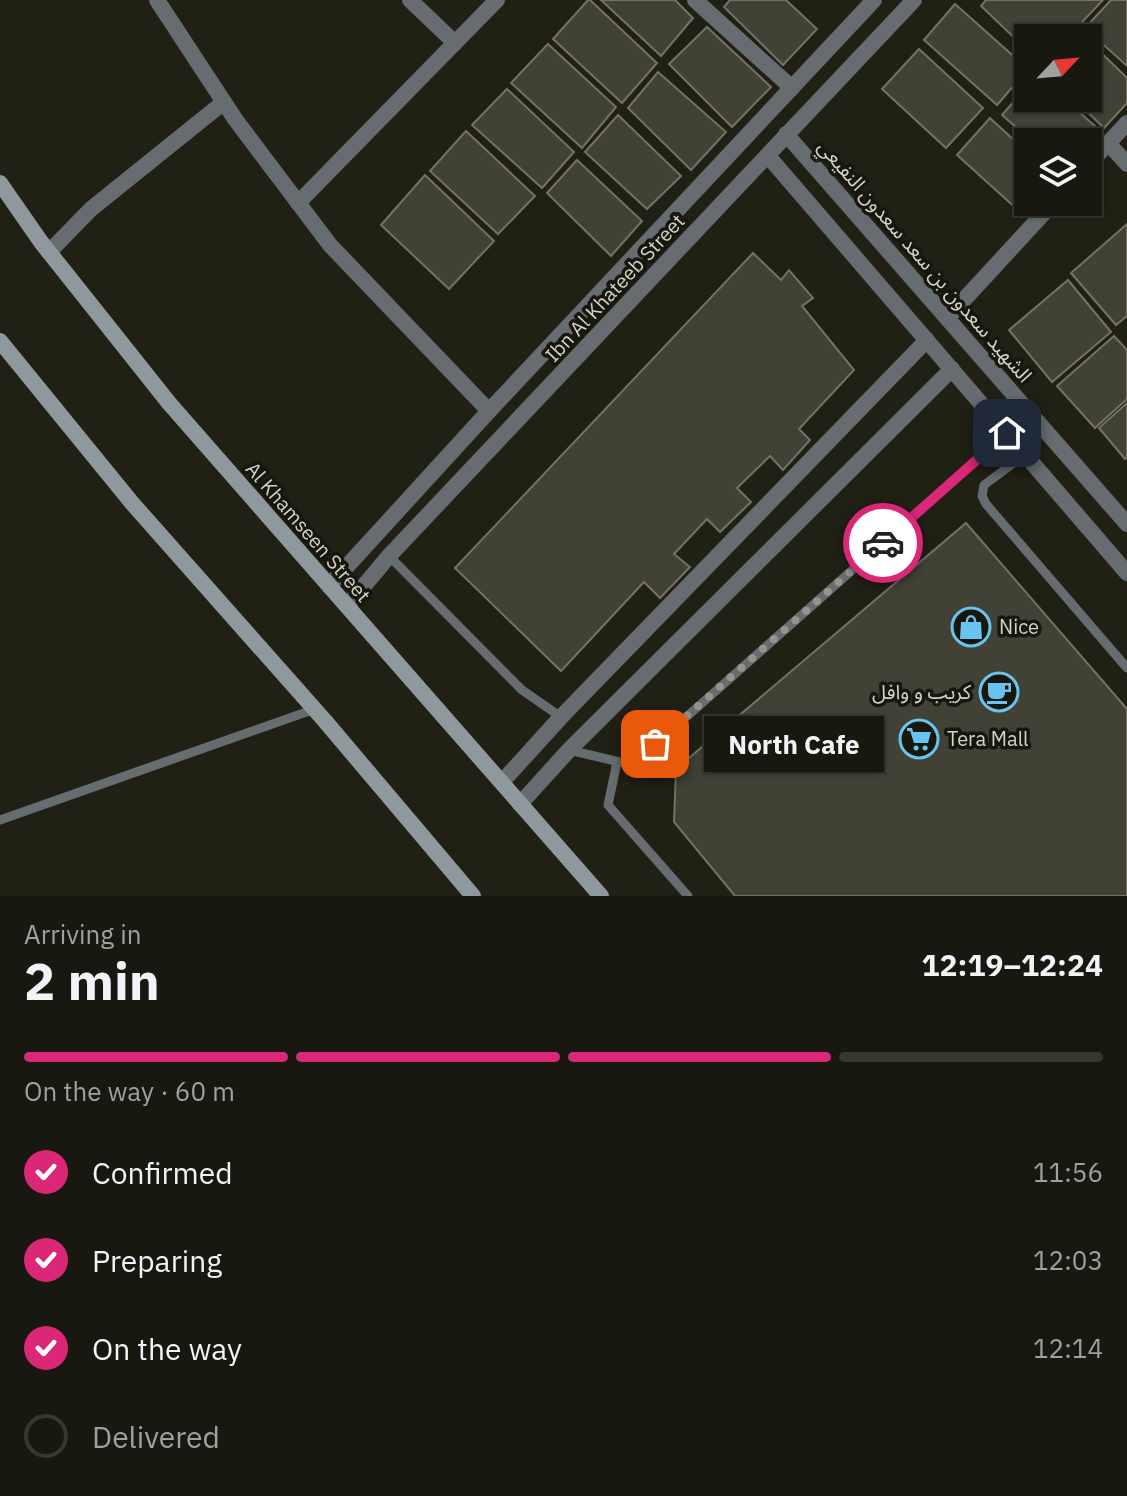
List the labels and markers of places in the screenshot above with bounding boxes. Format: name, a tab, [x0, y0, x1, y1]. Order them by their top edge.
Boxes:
pin	[973, 399, 1041, 467]
shop icon: Nice	[950, 606, 992, 648]
place label: Nice	[999, 613, 1039, 640]
cafe icon: كريب و وافل	[978, 671, 1020, 713]
place label: كريب و وافل	[872, 678, 972, 705]
pin	[621, 710, 689, 778]
callout: North Cafe	[703, 716, 883, 772]
supermarket icon: Tera Mall	[898, 718, 940, 760]
place label: Tera Mall	[947, 725, 1028, 752]

